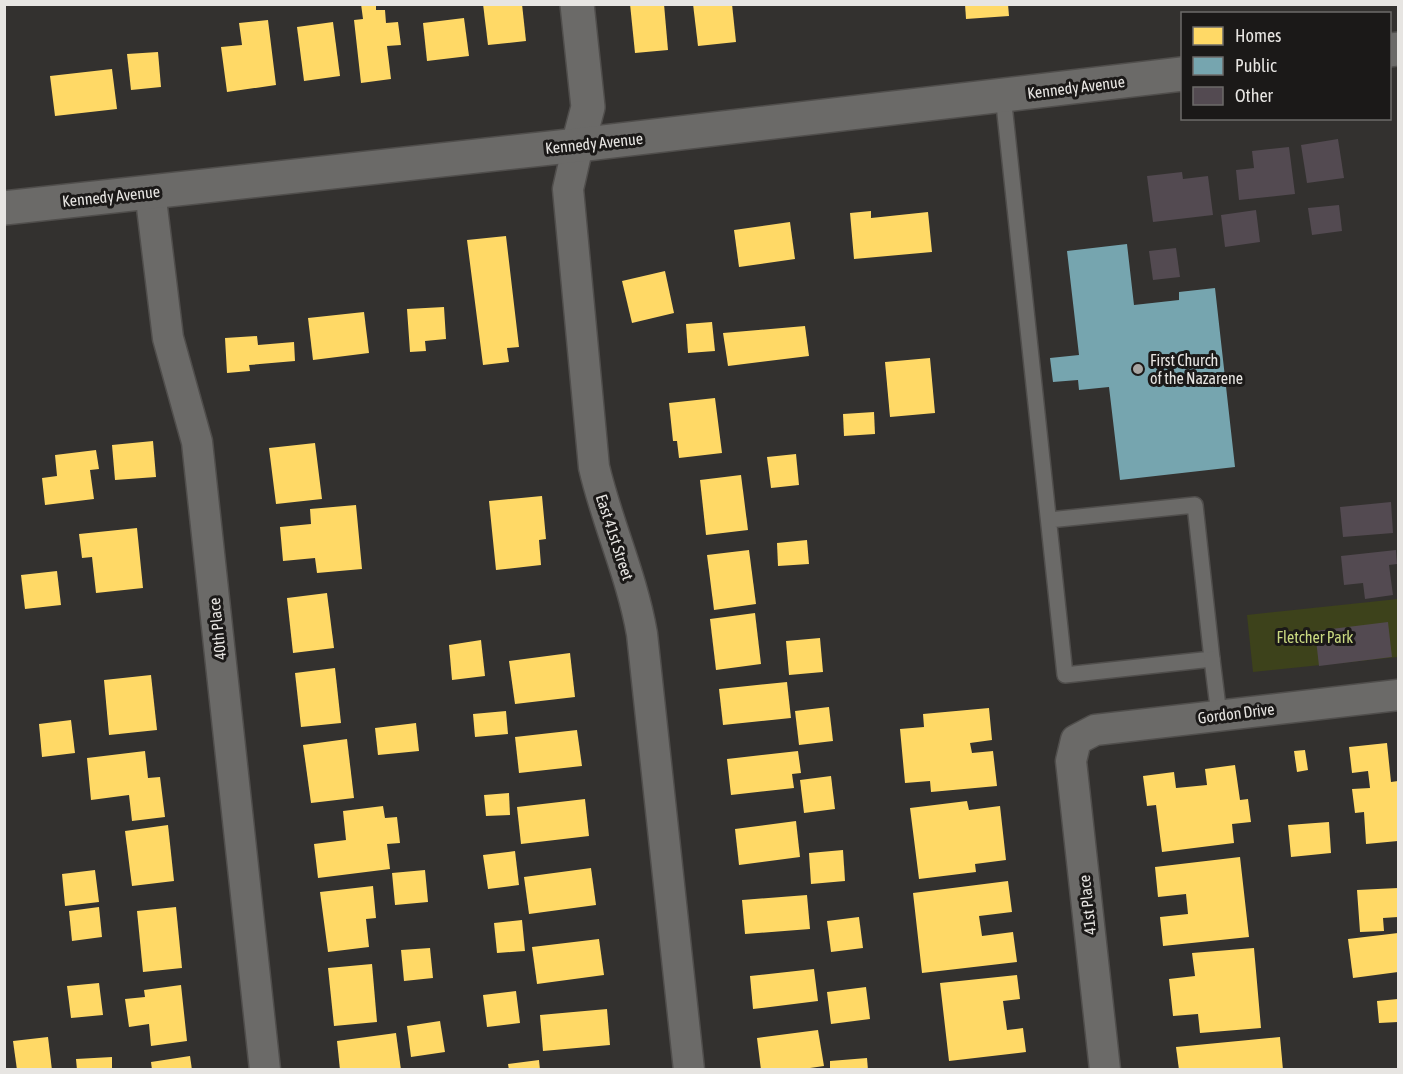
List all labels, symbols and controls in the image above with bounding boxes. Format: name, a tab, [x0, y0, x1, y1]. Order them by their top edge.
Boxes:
legend	[1181, 12, 1391, 120]
text: Homes	[1235, 25, 1281, 46]
text: Public	[1235, 55, 1277, 76]
street label: Kennedy Avenue	[1026, 72, 1126, 103]
text: Other	[1235, 85, 1274, 106]
street label: Kennedy Avenue	[544, 129, 644, 158]
street label: Kennedy Avenue	[61, 182, 161, 211]
place label: First Church of the Nazarene	[1150, 351, 1243, 387]
marker: First Church of the Nazarene	[1131, 362, 1145, 376]
street label: East 41st Street	[593, 492, 637, 583]
street label: 40th Place	[205, 597, 229, 661]
park label: Fletcher Park	[1277, 628, 1353, 646]
street label: Gordon Drive	[1197, 699, 1275, 727]
street label: 41st Place	[1075, 874, 1099, 936]

